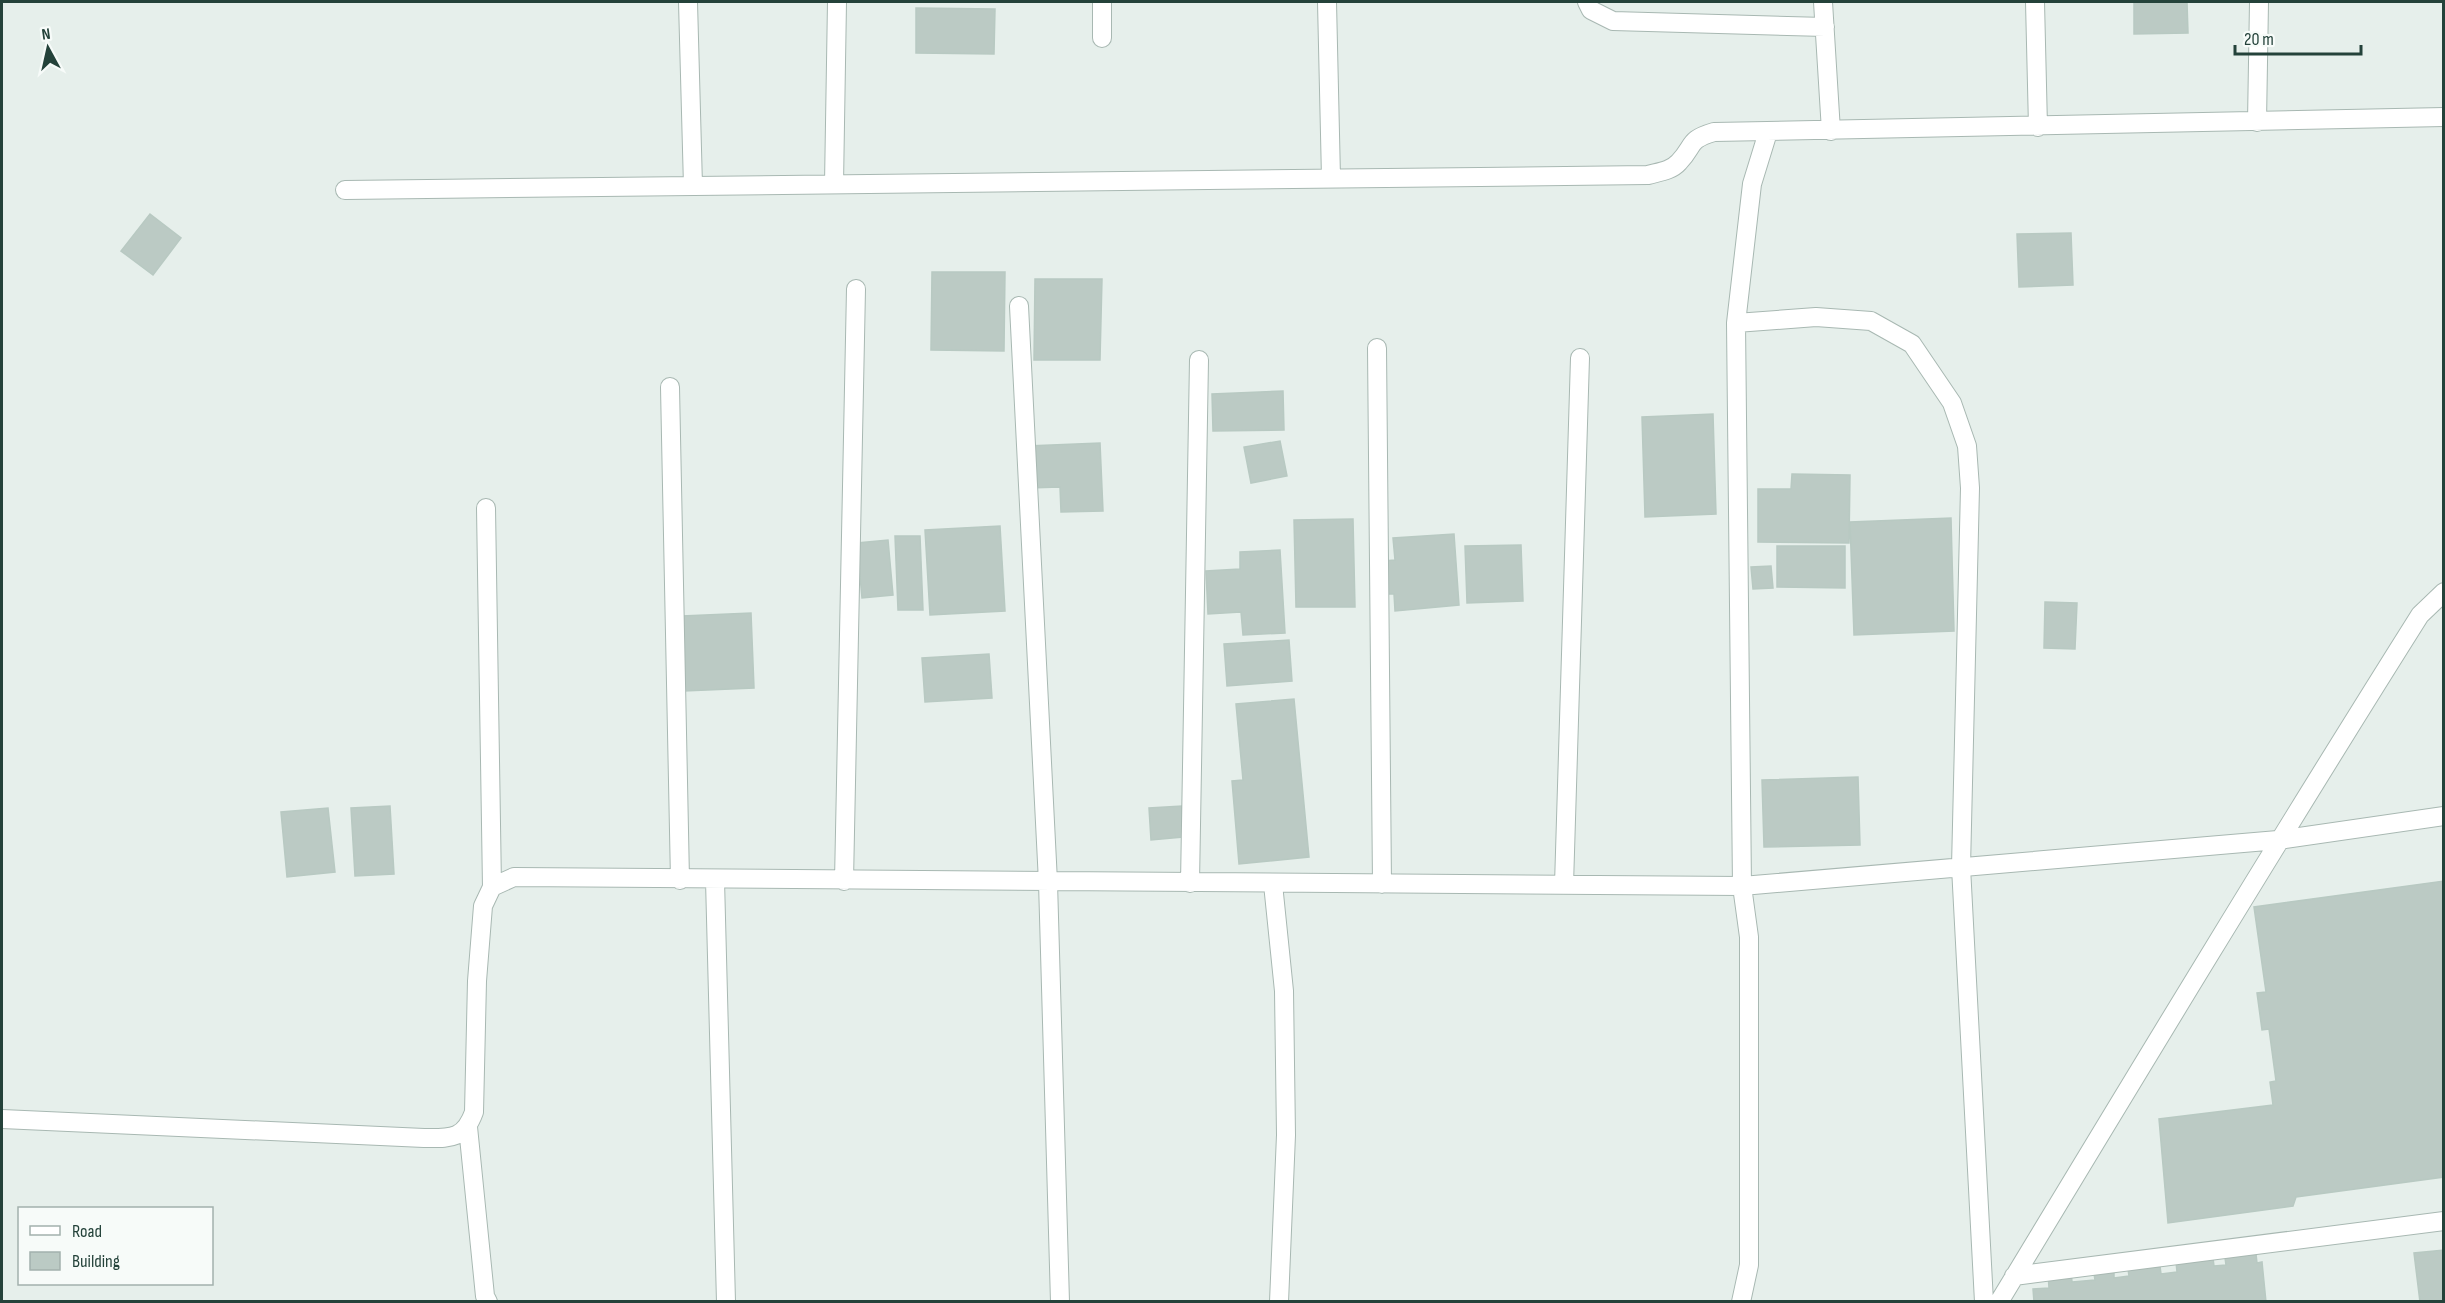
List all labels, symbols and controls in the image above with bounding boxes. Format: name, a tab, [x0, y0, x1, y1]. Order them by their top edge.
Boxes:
north arrow	[18, 18, 78, 78]
scale bar	[2235, 18, 2361, 56]
text: N	[41, 25, 52, 45]
text: 20 m	[2244, 29, 2274, 50]
legend	[18, 1207, 213, 1285]
text: Road	[72, 1221, 102, 1242]
text: Building	[72, 1251, 120, 1272]

